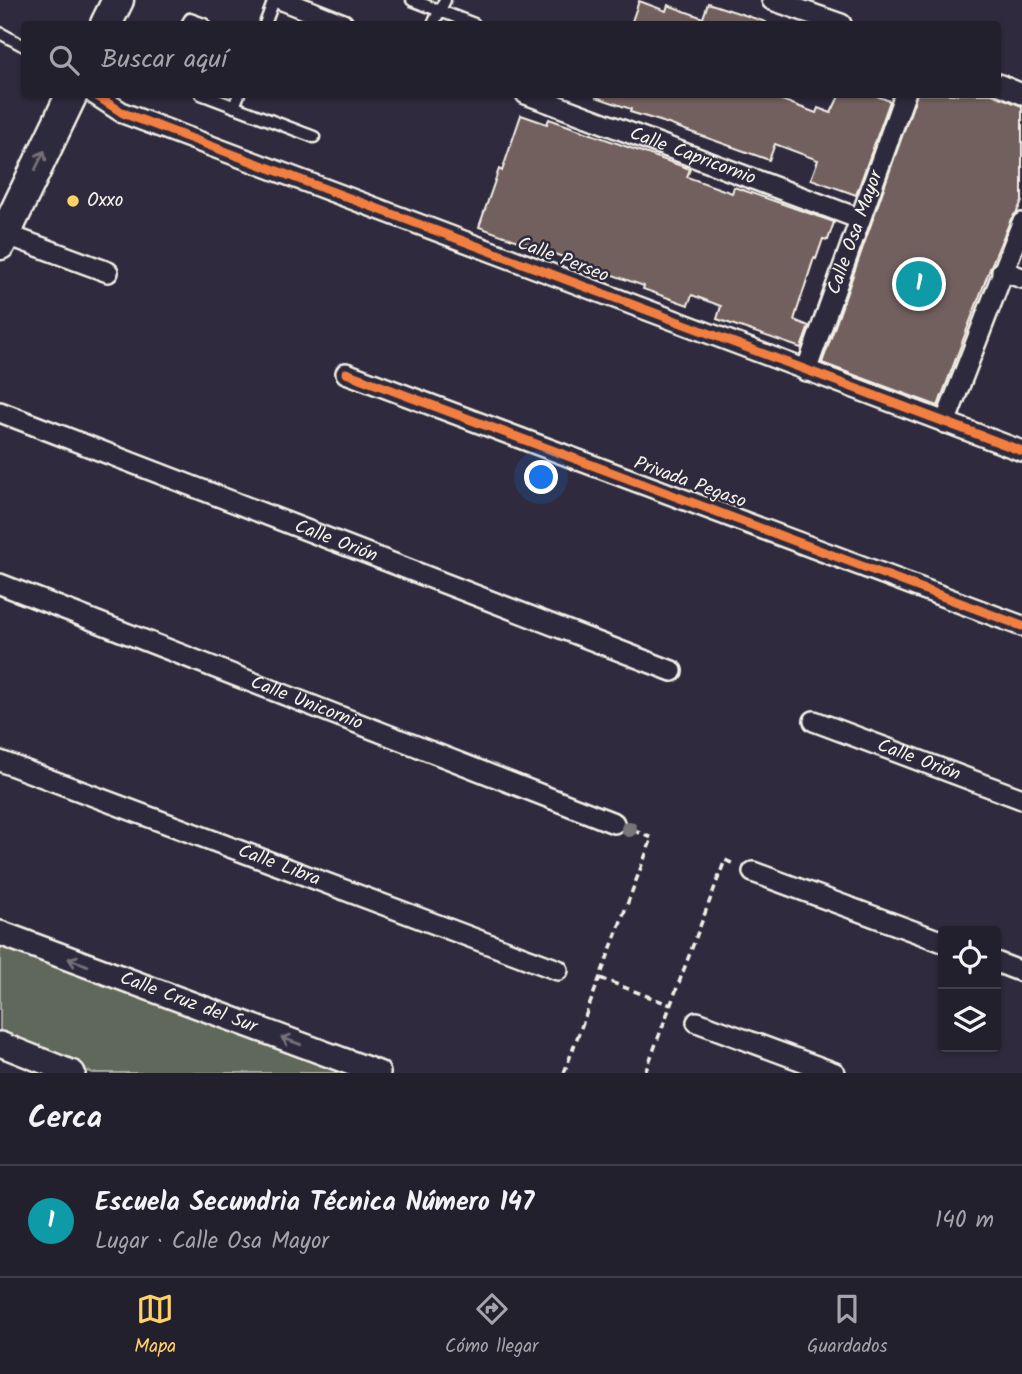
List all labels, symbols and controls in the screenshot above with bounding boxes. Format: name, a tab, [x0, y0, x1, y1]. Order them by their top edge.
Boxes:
search box	[21, 21, 1001, 98]
text: Buscar aquí	[101, 39, 227, 81]
icon: search	[45, 41, 83, 79]
street label: Calle Capricornio	[625, 119, 760, 194]
one-way arrow	[34, 150, 48, 171]
street label: Calle Osa Mayor	[819, 165, 892, 299]
place label: Oxxo	[87, 186, 123, 216]
marker: Oxxo	[65, 193, 81, 209]
street label: Calle Perseo	[513, 229, 613, 291]
pin: 1	[896, 258, 942, 310]
street label: Privada Pegaso	[630, 449, 750, 517]
your location	[524, 460, 558, 494]
street label: Calle Orión	[290, 512, 382, 571]
street label: Calle Unicornio	[246, 668, 367, 739]
street label: Calle Orión	[873, 731, 965, 790]
street label: Calle Libra	[234, 836, 325, 895]
map controls	[938, 926, 1001, 1052]
button: locate	[938, 926, 1001, 989]
one-way arrow	[67, 955, 89, 967]
street label: Calle Cruz del Sur	[116, 964, 263, 1043]
button: layers	[938, 989, 1001, 1052]
one-way arrow	[281, 1034, 303, 1046]
text: Cerca	[28, 1095, 102, 1143]
text: Escuela Secundria Técnica Número 147	[95, 1182, 534, 1224]
text: 1	[48, 1203, 54, 1239]
text: 140 m	[935, 1203, 994, 1239]
text: Lugar · Calle Osa Mayor	[95, 1224, 329, 1260]
tab: Mapa	[134, 1290, 176, 1362]
tab: Cómo llegar	[445, 1290, 538, 1362]
tab: Guardados	[807, 1290, 888, 1362]

